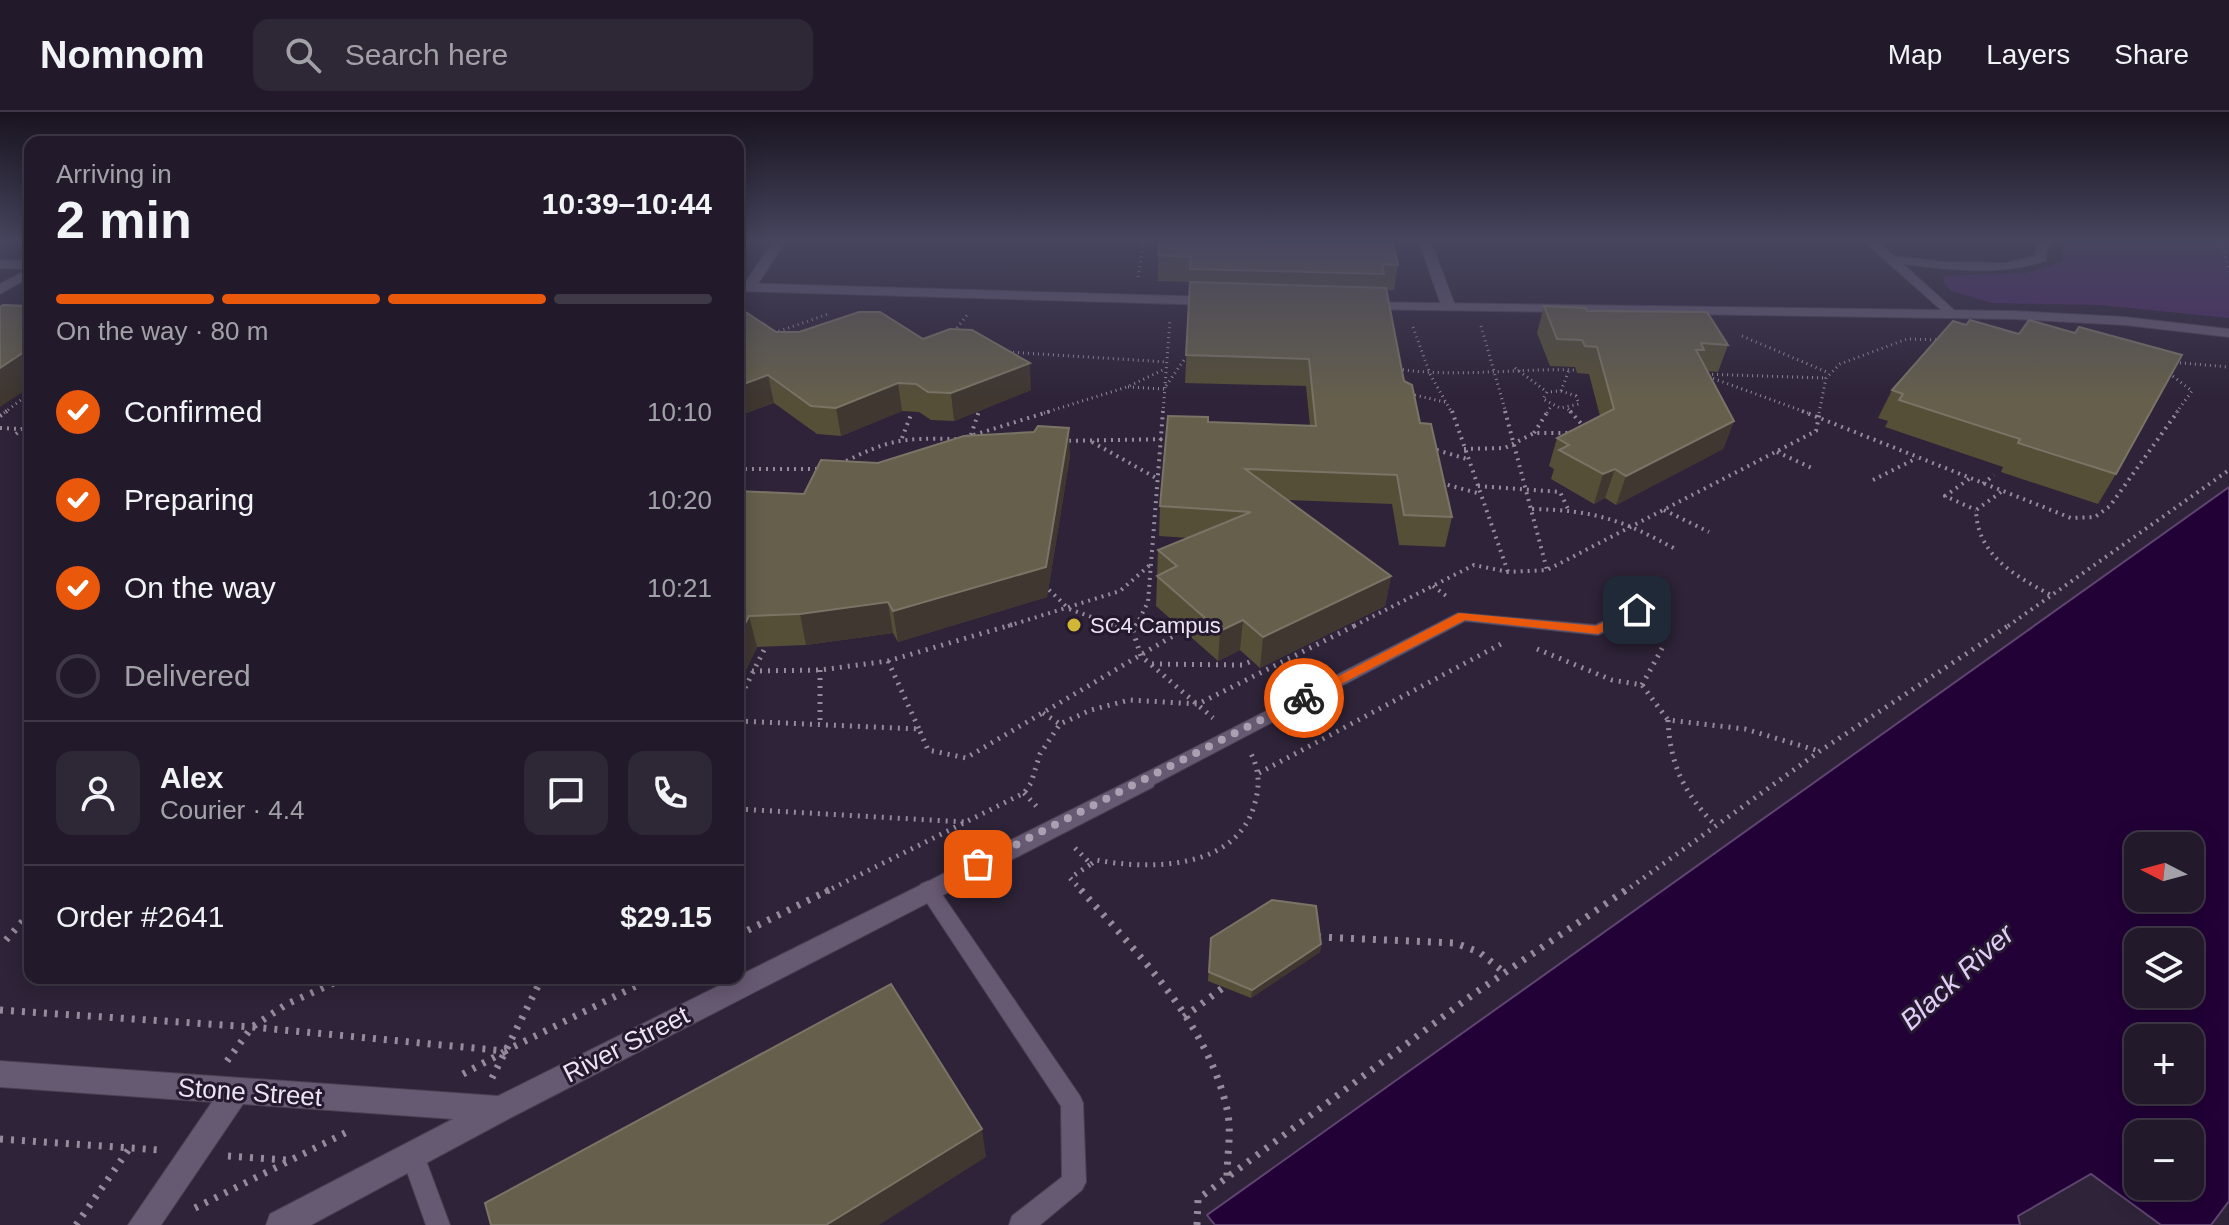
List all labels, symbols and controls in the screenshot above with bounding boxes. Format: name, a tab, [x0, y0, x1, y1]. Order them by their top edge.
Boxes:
search box	[253, 19, 813, 91]
icon: search	[281, 33, 325, 77]
text: Nomnom	[40, 34, 205, 76]
text: Search here	[345, 38, 508, 71]
text: Map	[1888, 39, 1942, 70]
text: Layers	[1986, 39, 2070, 70]
text: Share	[2114, 39, 2189, 70]
text: Arriving in	[56, 159, 172, 189]
text: 10:39–10:44	[542, 187, 712, 220]
text: 2 min	[56, 191, 192, 249]
text: On the way · 80 m	[56, 316, 268, 346]
icon: check	[56, 390, 100, 434]
text: Confirmed	[124, 395, 262, 428]
text: 10:10	[647, 397, 712, 427]
icon: check	[56, 478, 100, 522]
text: Preparing	[124, 483, 254, 516]
text: 10:20	[647, 485, 712, 515]
icon: check	[56, 566, 100, 610]
text: On the way	[124, 571, 276, 604]
text: 10:21	[647, 573, 712, 603]
pin	[1603, 576, 1671, 644]
icon: home	[1615, 588, 1659, 632]
place label: SC4 Campus	[1090, 613, 1221, 638]
marker: SC4 Campus	[1065, 616, 1083, 634]
courier	[1264, 658, 1344, 738]
text: Delivered	[124, 659, 251, 692]
icon: bike	[1282, 676, 1326, 720]
button: person	[56, 751, 140, 835]
button: chat	[524, 751, 608, 835]
button: phone	[628, 751, 712, 835]
text: Alex	[160, 761, 223, 794]
text: Courier · 4.4	[160, 795, 305, 825]
pin	[944, 830, 1012, 898]
north arrow	[2124, 832, 2204, 912]
map controls	[2124, 832, 2204, 1200]
icon: bag	[956, 842, 1000, 886]
text: Order #2641	[56, 900, 224, 933]
text: $29.15	[620, 900, 712, 933]
water label: Black River	[1894, 917, 2021, 1036]
button: layers	[2124, 928, 2204, 1008]
street label: River Street	[558, 999, 695, 1089]
button: +	[2124, 1024, 2204, 1104]
street label: Stone Street	[177, 1072, 324, 1112]
button: −	[2124, 1120, 2204, 1200]

